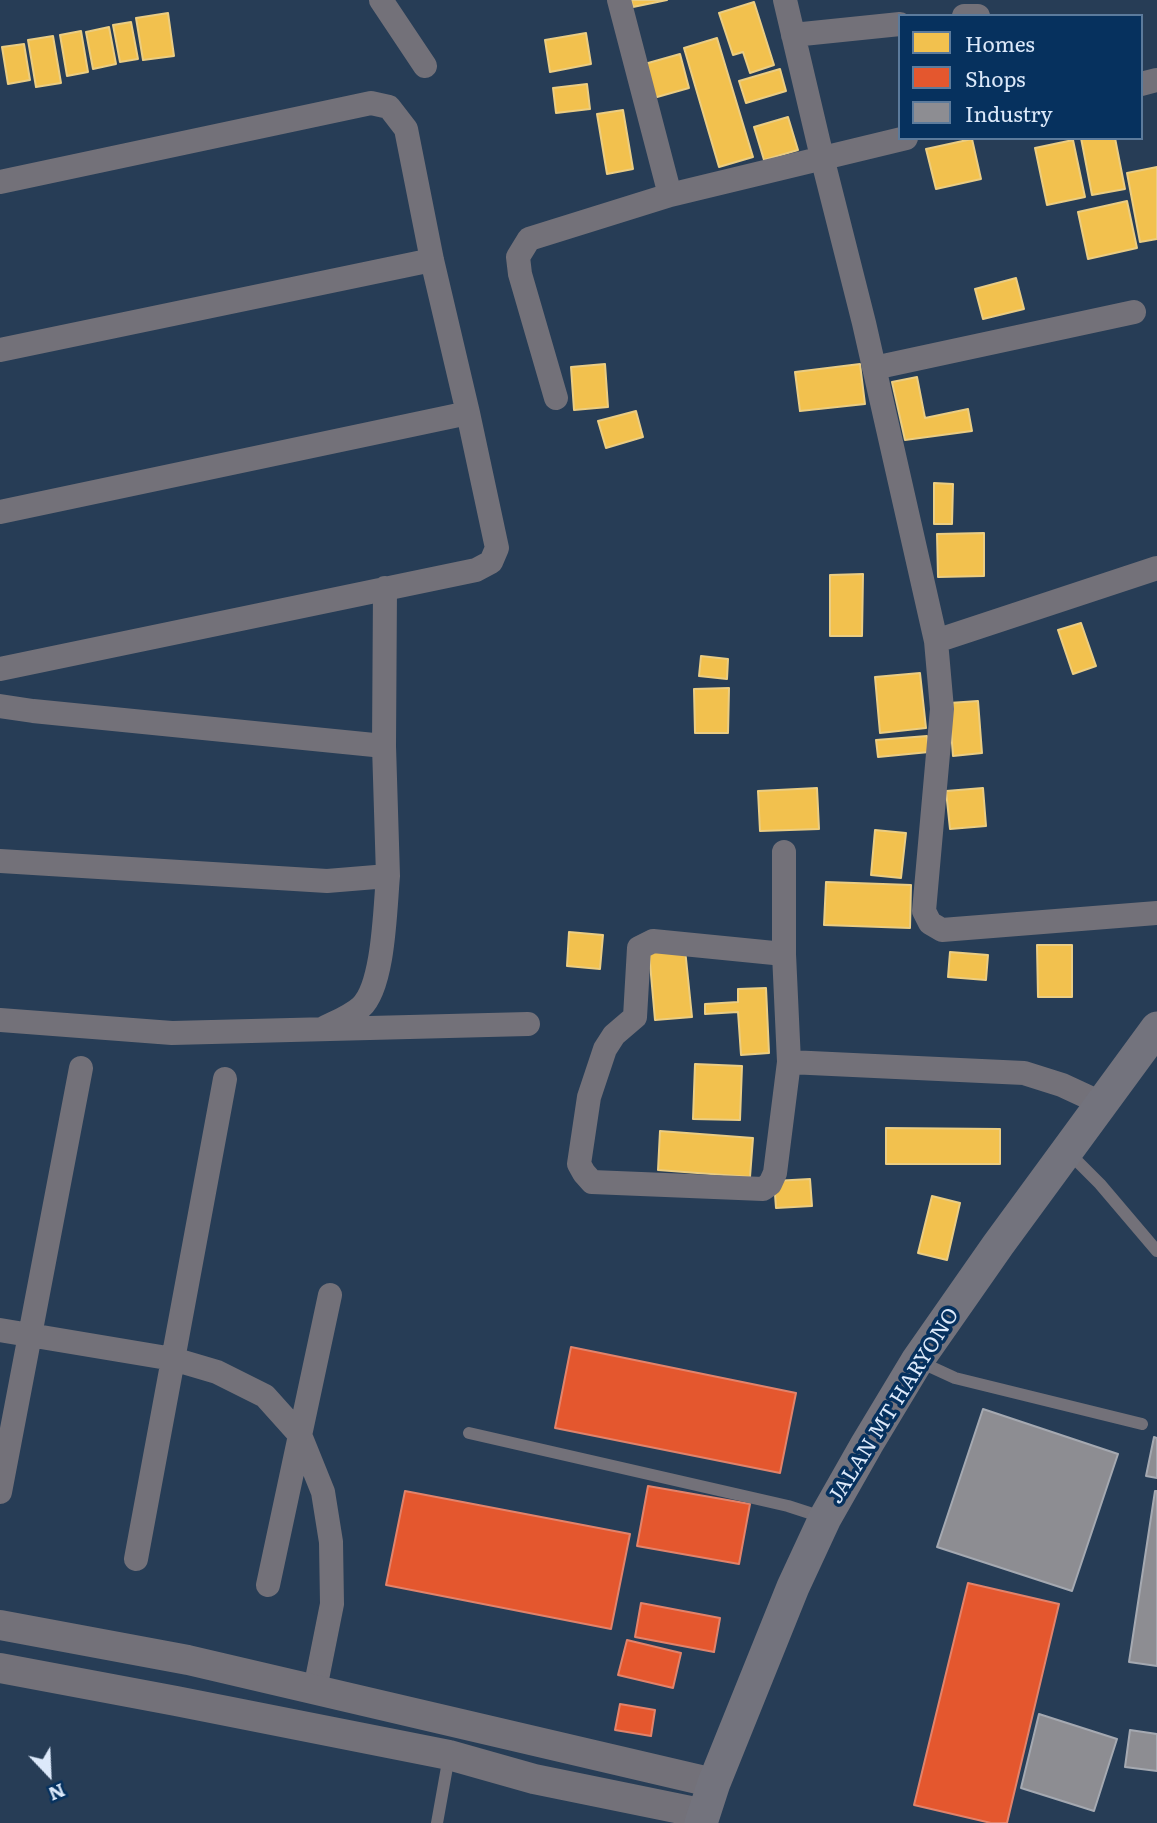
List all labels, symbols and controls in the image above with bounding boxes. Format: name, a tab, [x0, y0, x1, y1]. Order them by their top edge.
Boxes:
legend	[898, 14, 1143, 140]
text: Homes	[965, 27, 1035, 58]
text: Shops	[965, 62, 1026, 93]
text: Industry	[965, 97, 1053, 128]
street label: JALAN MT HARYONO	[823, 1303, 965, 1509]
north arrow	[14, 1739, 84, 1809]
text: N	[44, 1777, 70, 1809]

